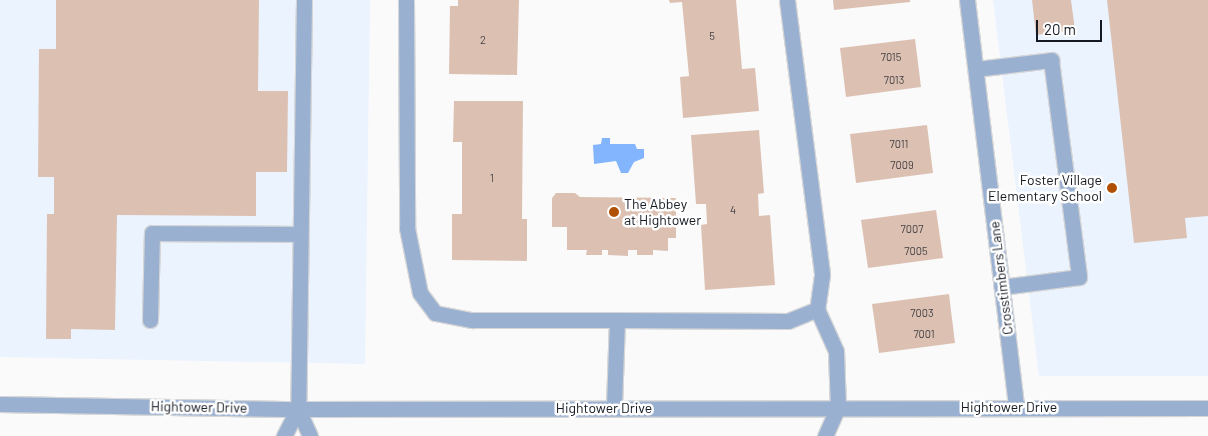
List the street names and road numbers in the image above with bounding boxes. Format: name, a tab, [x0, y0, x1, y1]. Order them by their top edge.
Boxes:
street label: Crosstimbers Lane	[986, 220, 1016, 336]
street label: Hightower Drive	[151, 398, 247, 416]
street label: Hightower Drive	[961, 399, 1057, 415]
street label: Hightower Drive	[556, 400, 652, 416]

